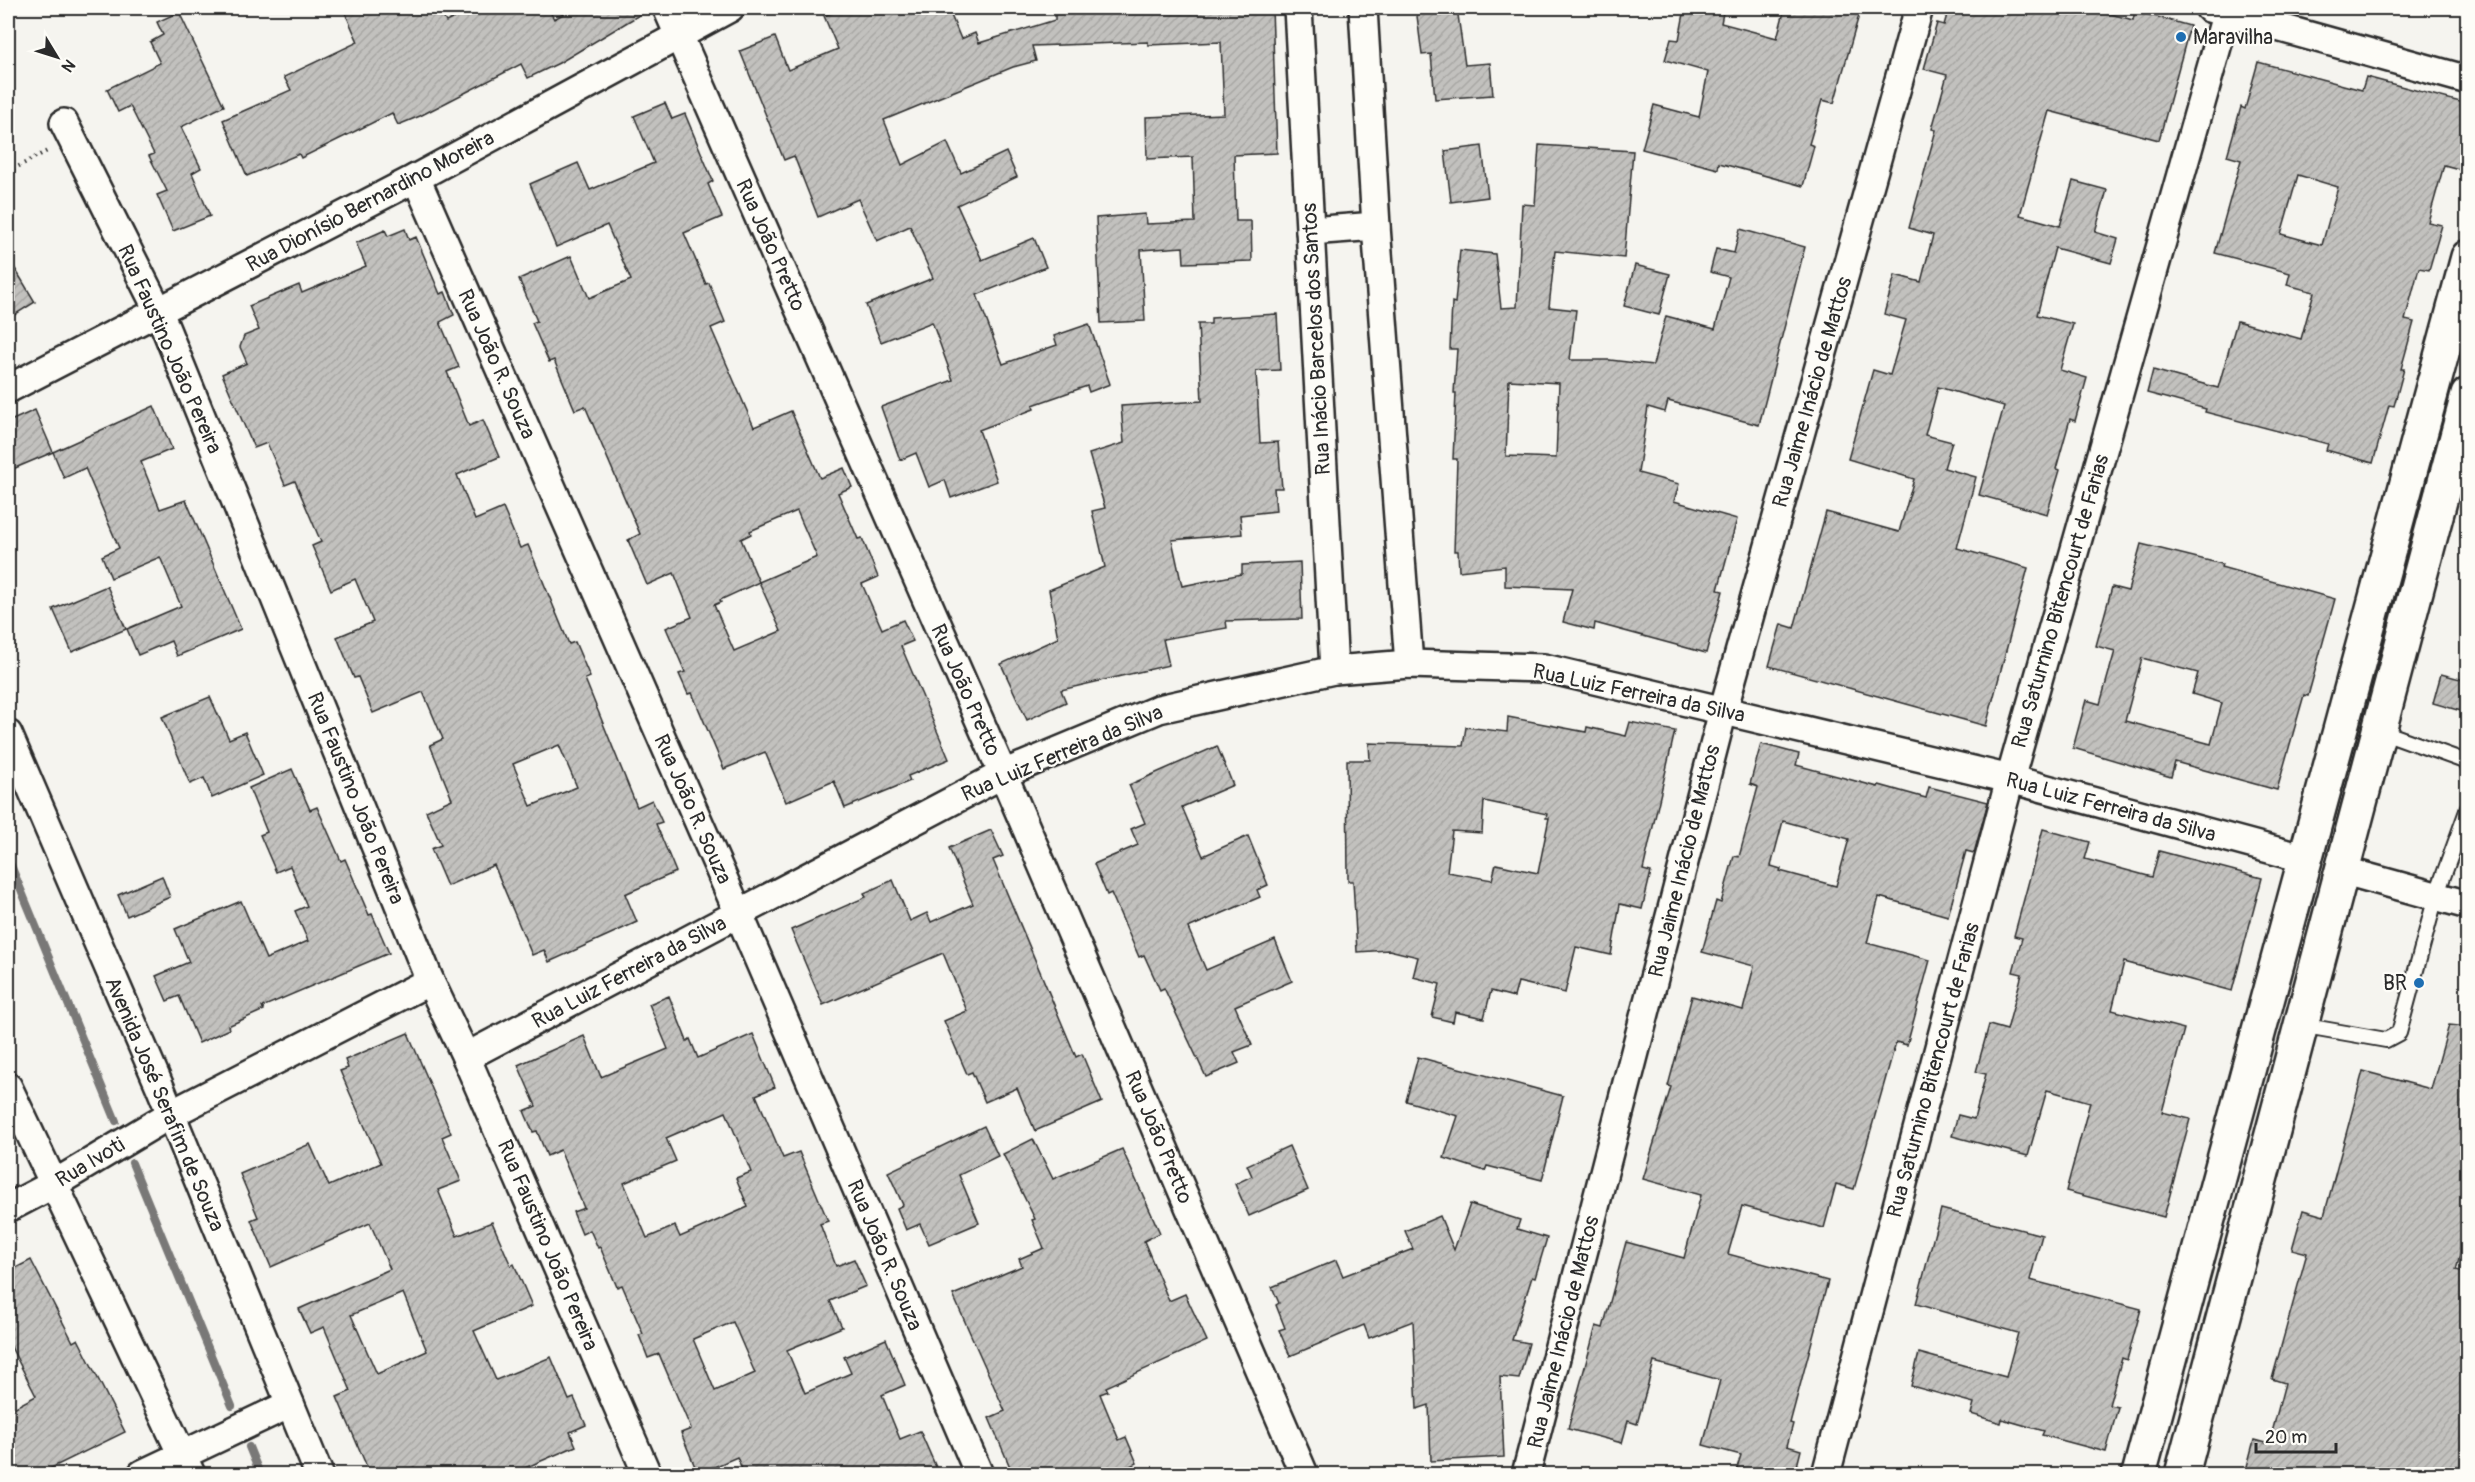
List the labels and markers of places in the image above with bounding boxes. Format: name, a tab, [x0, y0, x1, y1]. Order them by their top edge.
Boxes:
place label: Maravilha	[2193, 24, 2273, 51]
marker: Maravilha	[2174, 30, 2188, 44]
place label: BR	[2383, 970, 2407, 997]
marker: BR	[2412, 976, 2426, 990]

